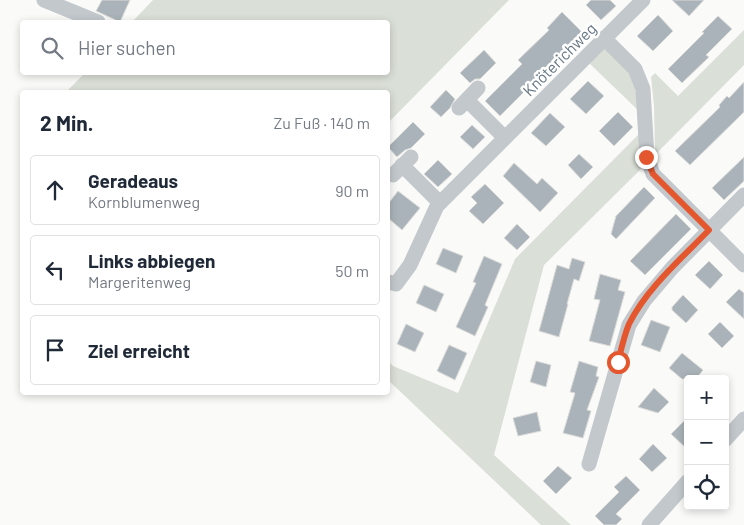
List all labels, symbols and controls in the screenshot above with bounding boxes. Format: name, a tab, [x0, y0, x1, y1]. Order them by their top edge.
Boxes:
street label: Knöterichweg	[518, 18, 600, 100]
search box	[20, 20, 390, 75]
icon: search	[38, 34, 66, 62]
text: Hier suchen	[78, 36, 176, 59]
text: 2 Min.	[40, 110, 93, 135]
text: Zu Fuß · 140 m	[273, 113, 370, 132]
route end	[635, 146, 658, 169]
text: Geradeaus	[88, 169, 178, 192]
icon: ahead	[41, 176, 69, 204]
text: 90 m	[335, 181, 369, 200]
text: Kornblumenweg	[88, 192, 200, 211]
text: Links abbiegen	[88, 249, 215, 272]
icon: left	[41, 256, 69, 284]
text: 50 m	[335, 261, 369, 280]
text: Margeritenweg	[88, 272, 191, 291]
icon: arrive	[41, 336, 69, 364]
text: Ziel erreicht	[88, 339, 190, 362]
route start	[607, 351, 630, 374]
map controls	[684, 375, 729, 510]
button: +	[684, 375, 729, 420]
button: −	[684, 420, 729, 465]
button: locate	[684, 465, 729, 510]

